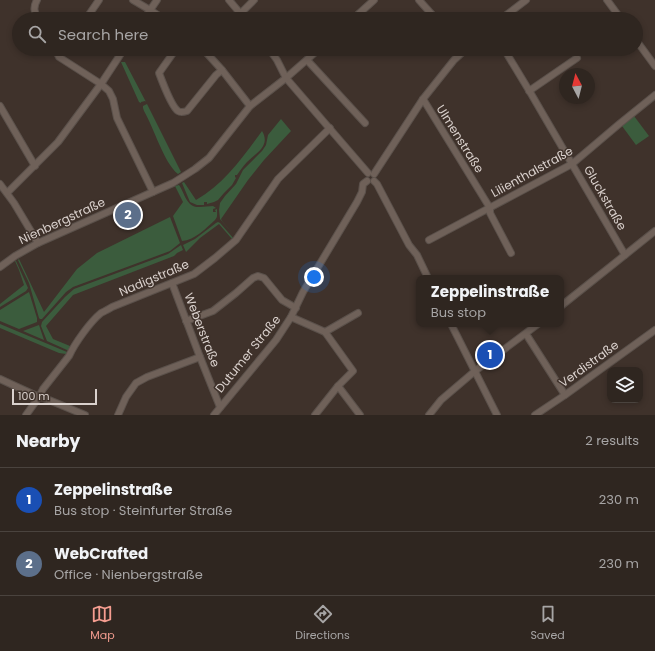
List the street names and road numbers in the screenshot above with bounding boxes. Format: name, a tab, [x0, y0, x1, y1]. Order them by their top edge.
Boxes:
street label: Ulmenstraße	[433, 101, 488, 176]
street label: Lilienthalstraße	[488, 142, 576, 201]
street label: Gluckstraße	[580, 162, 631, 233]
street label: Nienbergstraße	[16, 193, 108, 248]
street label: Nadigstraße	[116, 255, 191, 300]
street label: Weberstraße	[181, 290, 224, 369]
street label: Dutumer Straße	[211, 311, 284, 396]
street label: Verdistraße	[555, 336, 622, 391]

